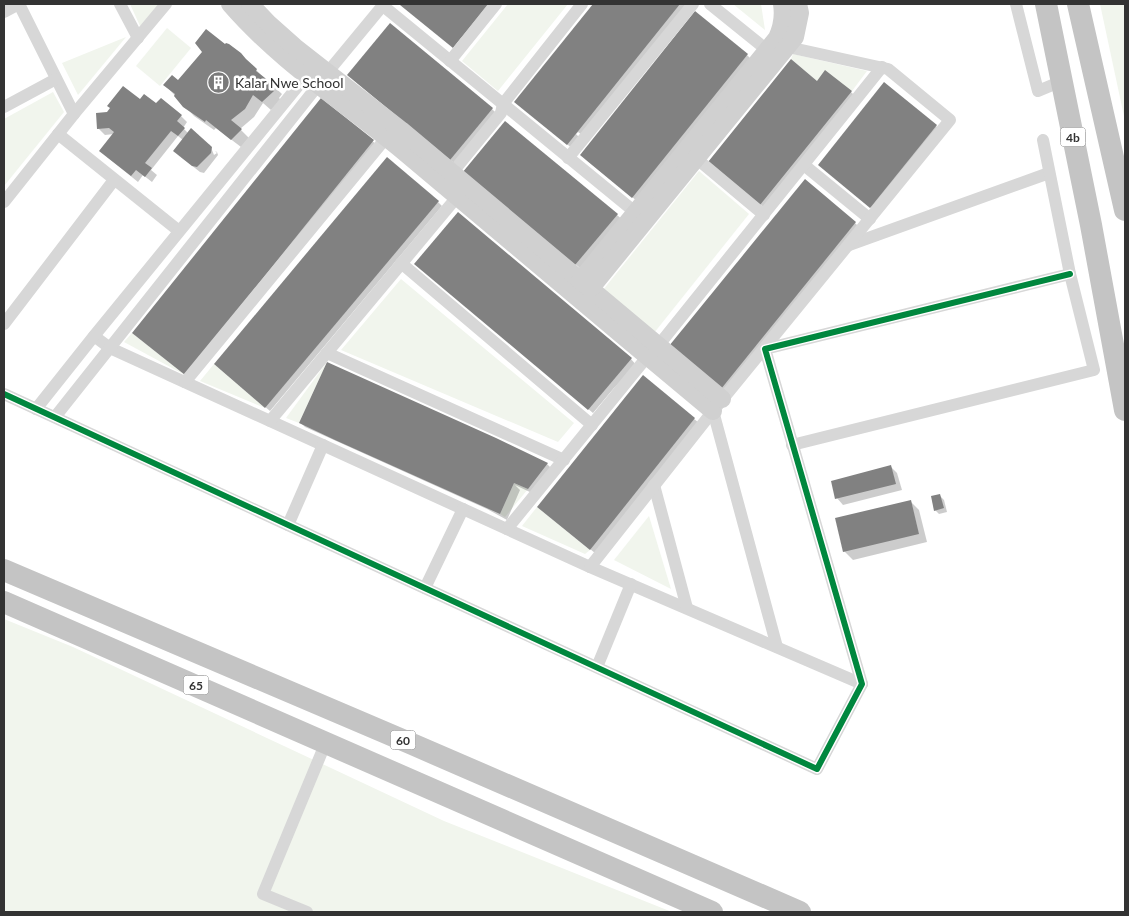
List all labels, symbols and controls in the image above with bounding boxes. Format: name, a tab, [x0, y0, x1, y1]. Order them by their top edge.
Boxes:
building icon: Kalar Nwe School	[207, 70, 231, 94]
place label: Kalar Nwe School	[235, 74, 344, 91]
road number: 4b	[1060, 128, 1086, 146]
road number: 65	[184, 676, 208, 694]
road number: 60	[390, 730, 416, 750]

